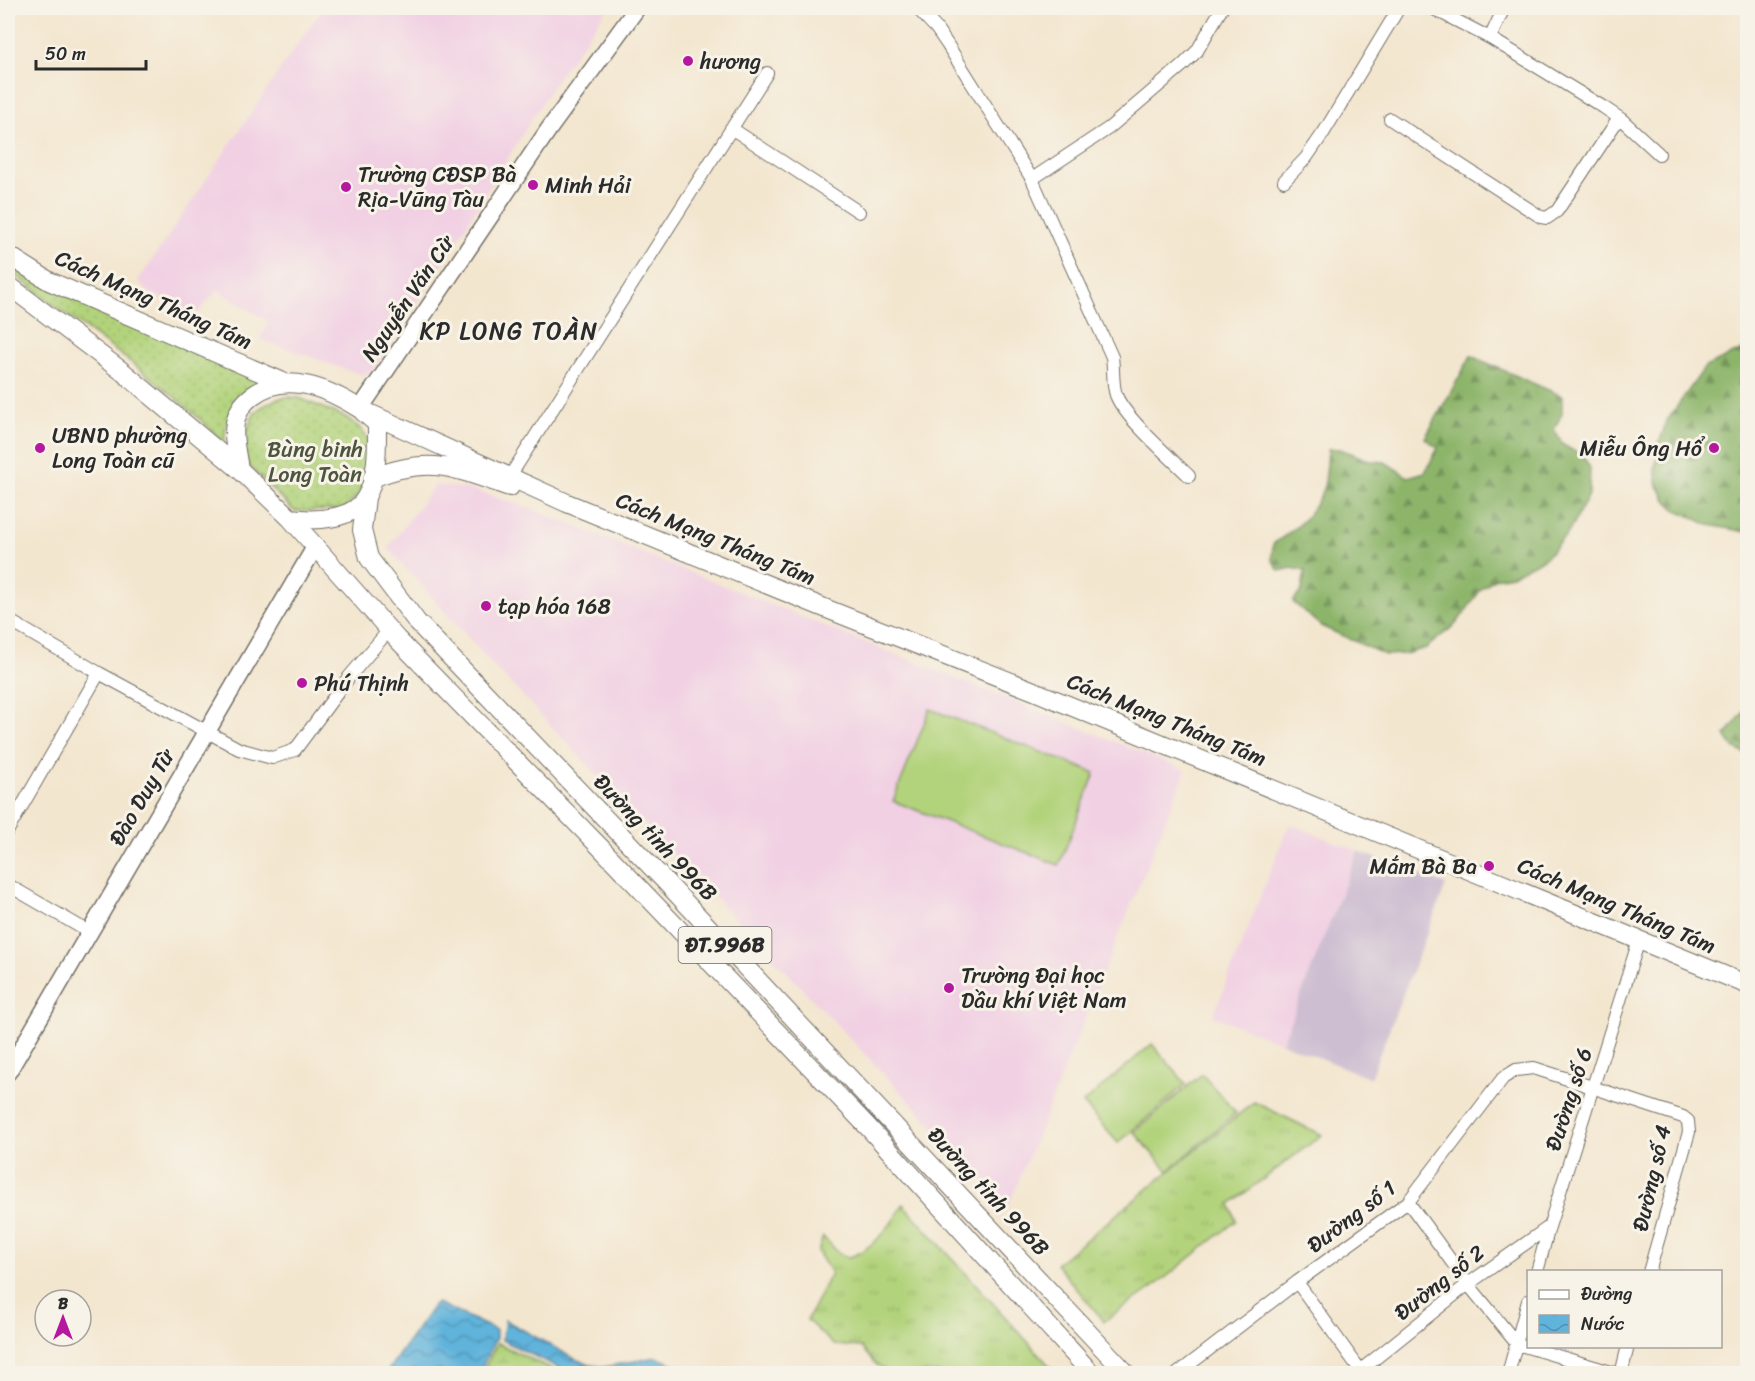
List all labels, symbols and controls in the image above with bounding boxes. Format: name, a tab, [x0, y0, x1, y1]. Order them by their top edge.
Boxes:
scale bar	[36, 33, 146, 71]
text: 50 m	[45, 38, 86, 70]
place label: hương	[699, 42, 761, 81]
marker: hương	[681, 54, 695, 68]
place label: Trường CĐSP Bà Rịa-Vũng Tàu	[358, 155, 517, 219]
place label: Minh Hải	[545, 166, 632, 205]
marker: Minh Hải	[526, 178, 540, 192]
marker: Trường CĐSP Bà Rịa-Vũng Tàu	[339, 180, 353, 194]
street label: Nguyễn Văn Cừ	[350, 226, 465, 370]
street label: Cách Mạng Tháng Tám	[49, 238, 259, 361]
district label: KP LONG TOÀN	[419, 310, 599, 352]
place label: UBND phường Long Toàn cũ	[52, 416, 188, 480]
place label: Miễu Ông Hổ	[1579, 429, 1706, 468]
park label: Bùng binh Long Toàn	[267, 430, 363, 494]
marker: UBND phường Long Toàn cũ	[33, 441, 47, 455]
marker: Miễu Ông Hổ	[1707, 441, 1721, 455]
street label: Cách Mạng Tháng Tám	[610, 481, 822, 596]
place label: tạp hóa 168	[498, 587, 611, 626]
marker: tạp hóa 168	[479, 599, 493, 613]
street label: Cách Mạng Tháng Tám	[1061, 662, 1273, 777]
place label: Phú Thịnh	[314, 664, 409, 703]
marker: Phú Thịnh	[295, 676, 309, 690]
street label: Đào Duy Từ	[98, 740, 186, 853]
street label: Đường tỉnh 996B	[584, 764, 727, 911]
street label: Cách Mạng Tháng Tám	[1511, 846, 1722, 965]
place label: Mắm Bà Ba	[1370, 847, 1477, 886]
marker: Mắm Bà Ba	[1482, 859, 1496, 873]
road number: ĐT.996B	[678, 927, 771, 963]
place label: Trường Đại học Dầu khí Việt Nam	[961, 956, 1127, 1020]
marker: Trường Đại học Dầu khí Việt Nam	[942, 981, 956, 995]
street label: Đường số 6	[1533, 1042, 1604, 1156]
street label: Đường tỉnh 996B	[918, 1117, 1060, 1265]
street label: Đường số 4	[1620, 1121, 1683, 1235]
street label: Đường số 1	[1298, 1170, 1405, 1263]
street label: Đường số 2	[1385, 1234, 1494, 1331]
legend	[1527, 1270, 1722, 1348]
text: Đường	[1581, 1278, 1632, 1310]
north arrow	[33, 1288, 93, 1348]
text: B	[58, 1289, 69, 1318]
text: Nước	[1581, 1308, 1624, 1340]

